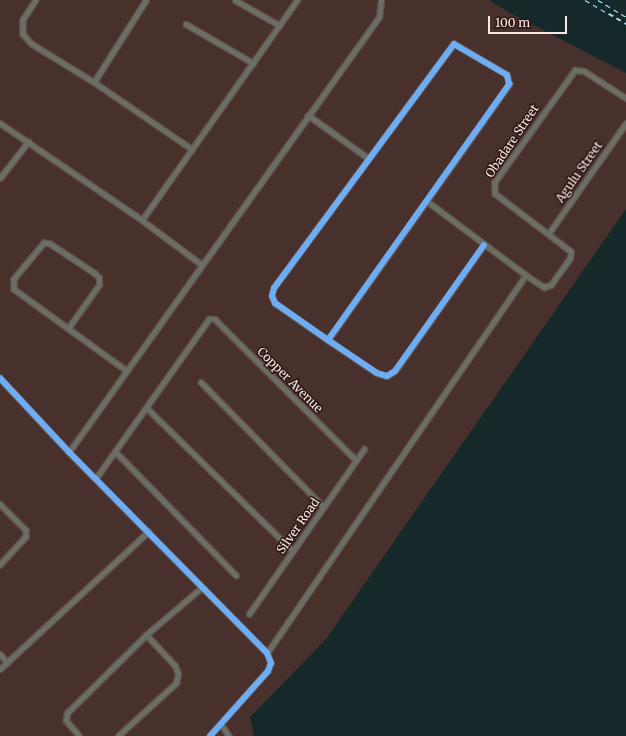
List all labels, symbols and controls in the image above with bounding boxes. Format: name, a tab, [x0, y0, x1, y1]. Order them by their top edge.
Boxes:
scale bar	[490, 8, 569, 34]
text: 100 m	[495, 15, 530, 30]
street label: Obadare Street	[482, 102, 542, 180]
street label: Agulu Street	[553, 139, 605, 205]
street label: Copper Avenue	[254, 344, 326, 416]
street label: Silver Road	[274, 495, 322, 557]

